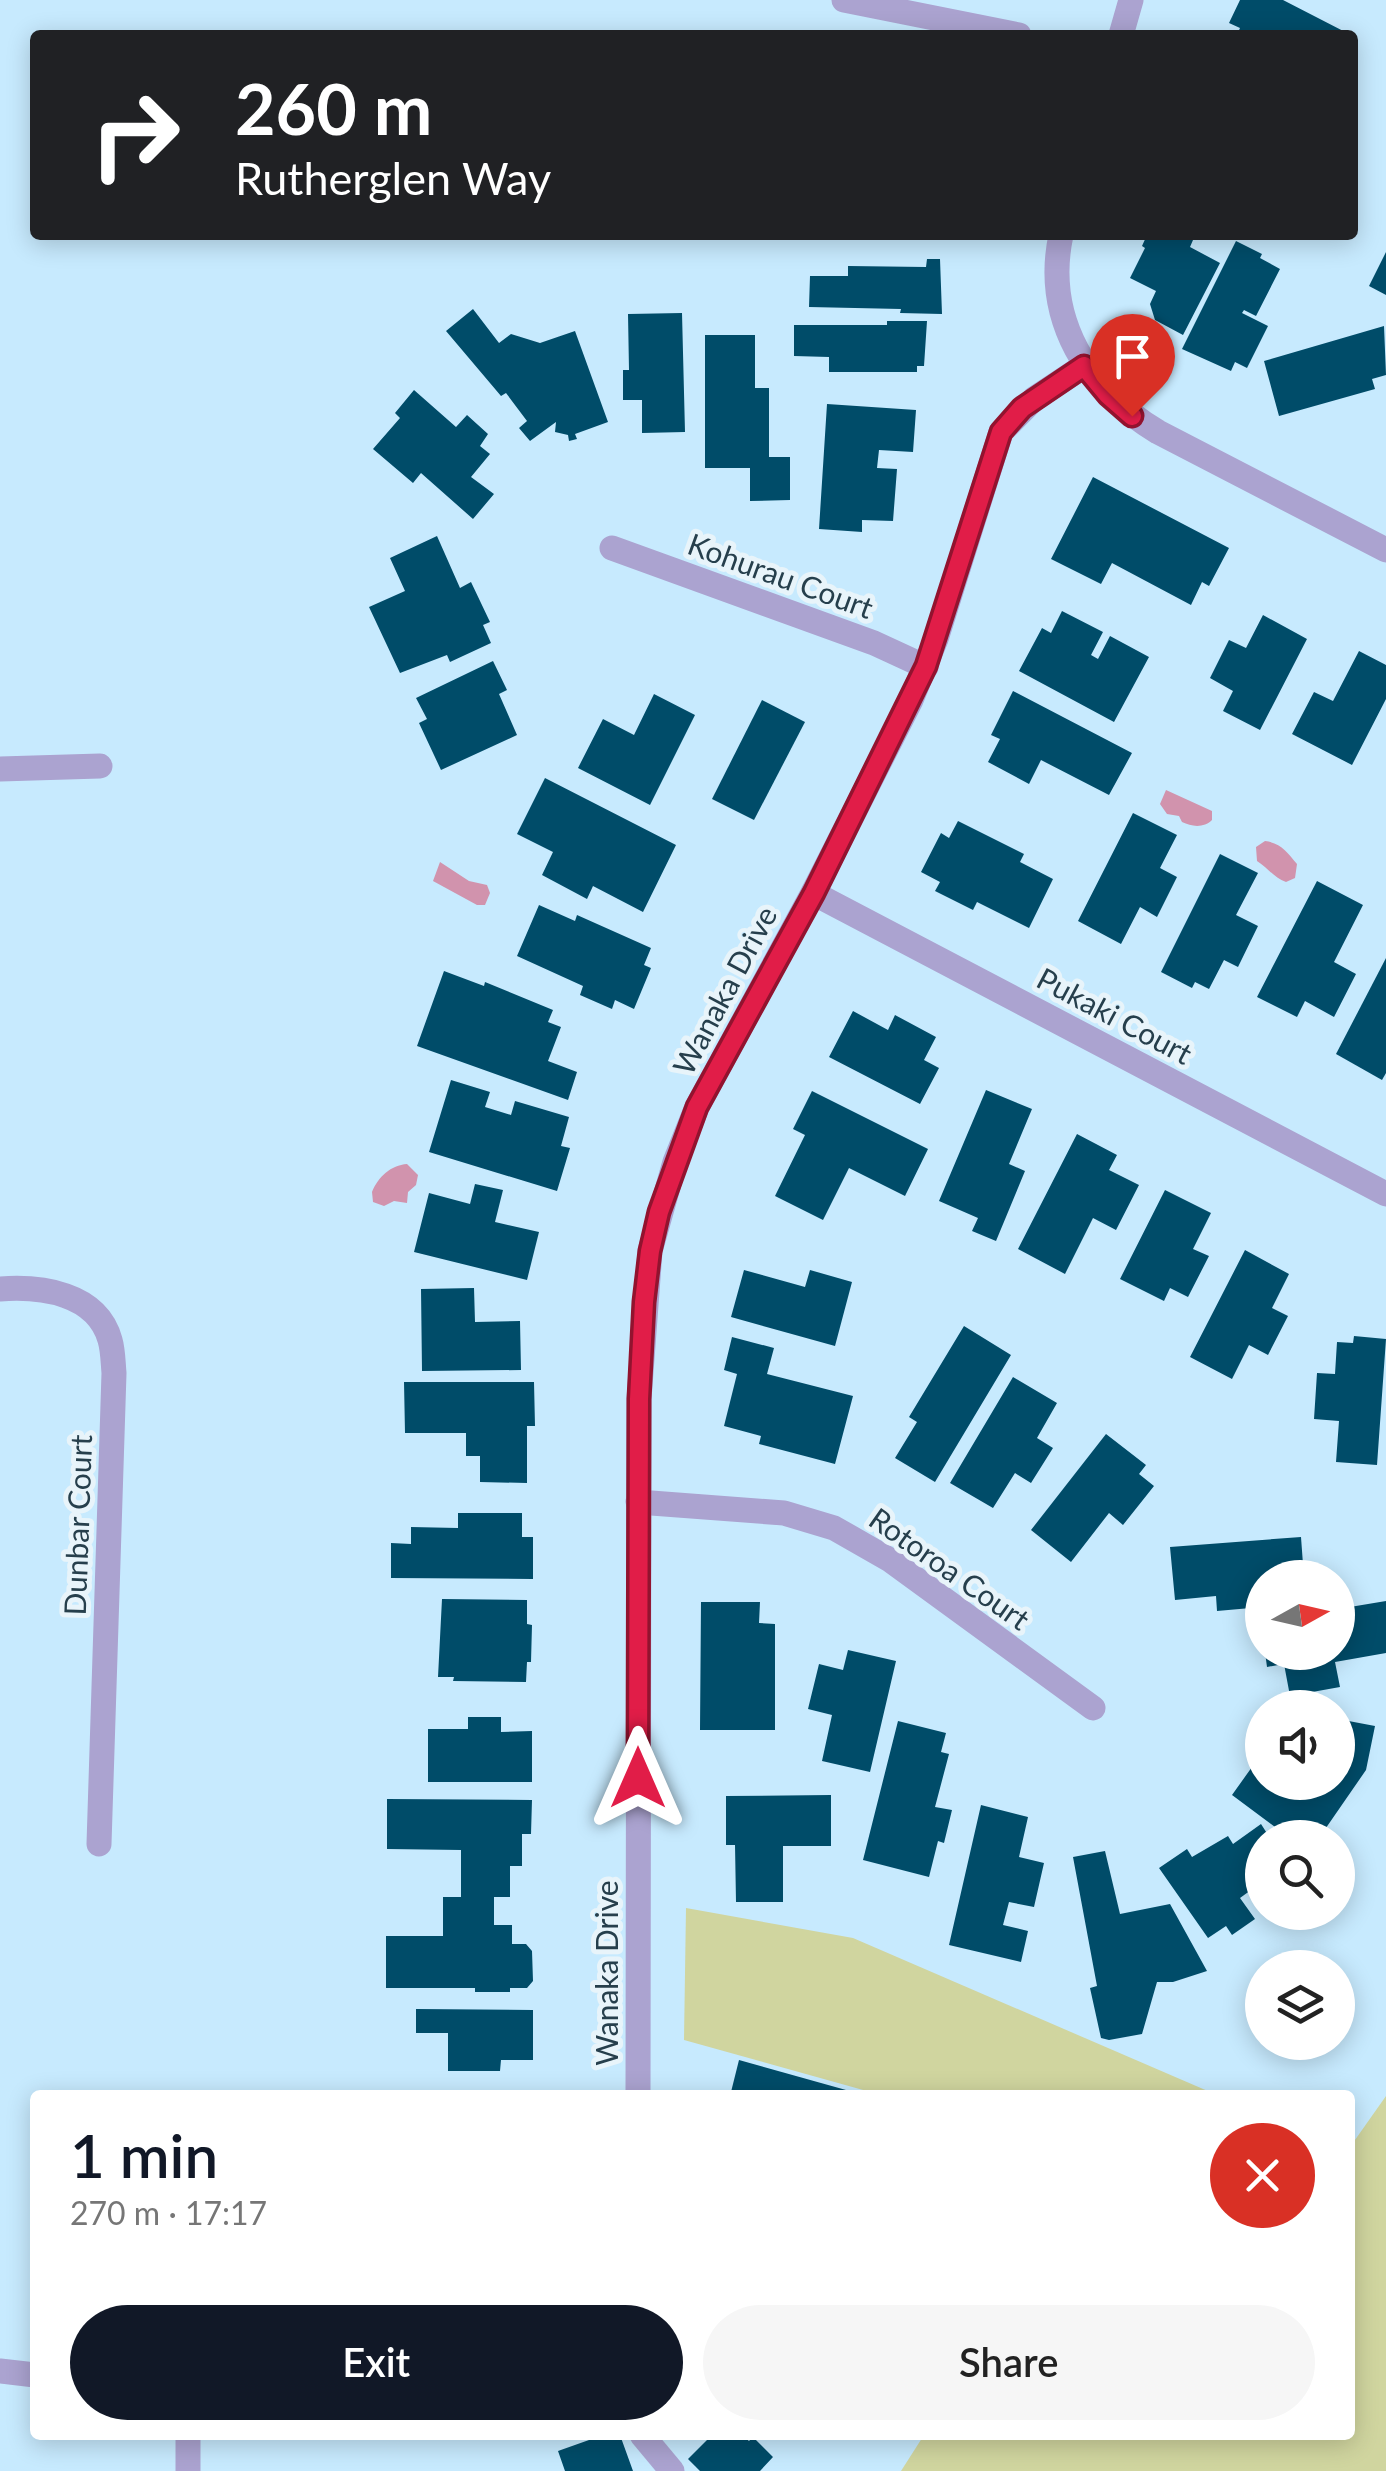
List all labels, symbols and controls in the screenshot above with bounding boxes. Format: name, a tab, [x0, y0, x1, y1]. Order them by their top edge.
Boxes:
text: 260 m	[235, 66, 432, 150]
icon: right	[70, 70, 200, 200]
text: Rutherglen Way	[235, 151, 551, 205]
pin	[1090, 314, 1175, 417]
icon: arrive	[1105, 329, 1160, 384]
street label: Kohurau Court	[684, 525, 879, 625]
street label: Wanaka Drive	[665, 900, 783, 1080]
street label: Pukaki Court	[1031, 959, 1199, 1071]
street label: Dunbar Court	[56, 1434, 98, 1616]
street label: Rotoroa Court	[863, 1500, 1037, 1637]
north arrow	[1245, 1560, 1355, 1670]
map controls	[1245, 1560, 1355, 2060]
button: sound	[1245, 1690, 1355, 1800]
position arrow	[586, 1726, 690, 1830]
button: search	[1245, 1820, 1355, 1930]
street label: Wanaka Drive	[588, 1880, 624, 2066]
button: layers	[1245, 1950, 1355, 2060]
text: 1 min	[70, 2119, 218, 2191]
button: close	[1210, 2123, 1315, 2228]
text: 270 m · 17:17	[70, 2193, 267, 2232]
button: Exit	[70, 2305, 683, 2420]
button: Share	[703, 2305, 1315, 2420]

